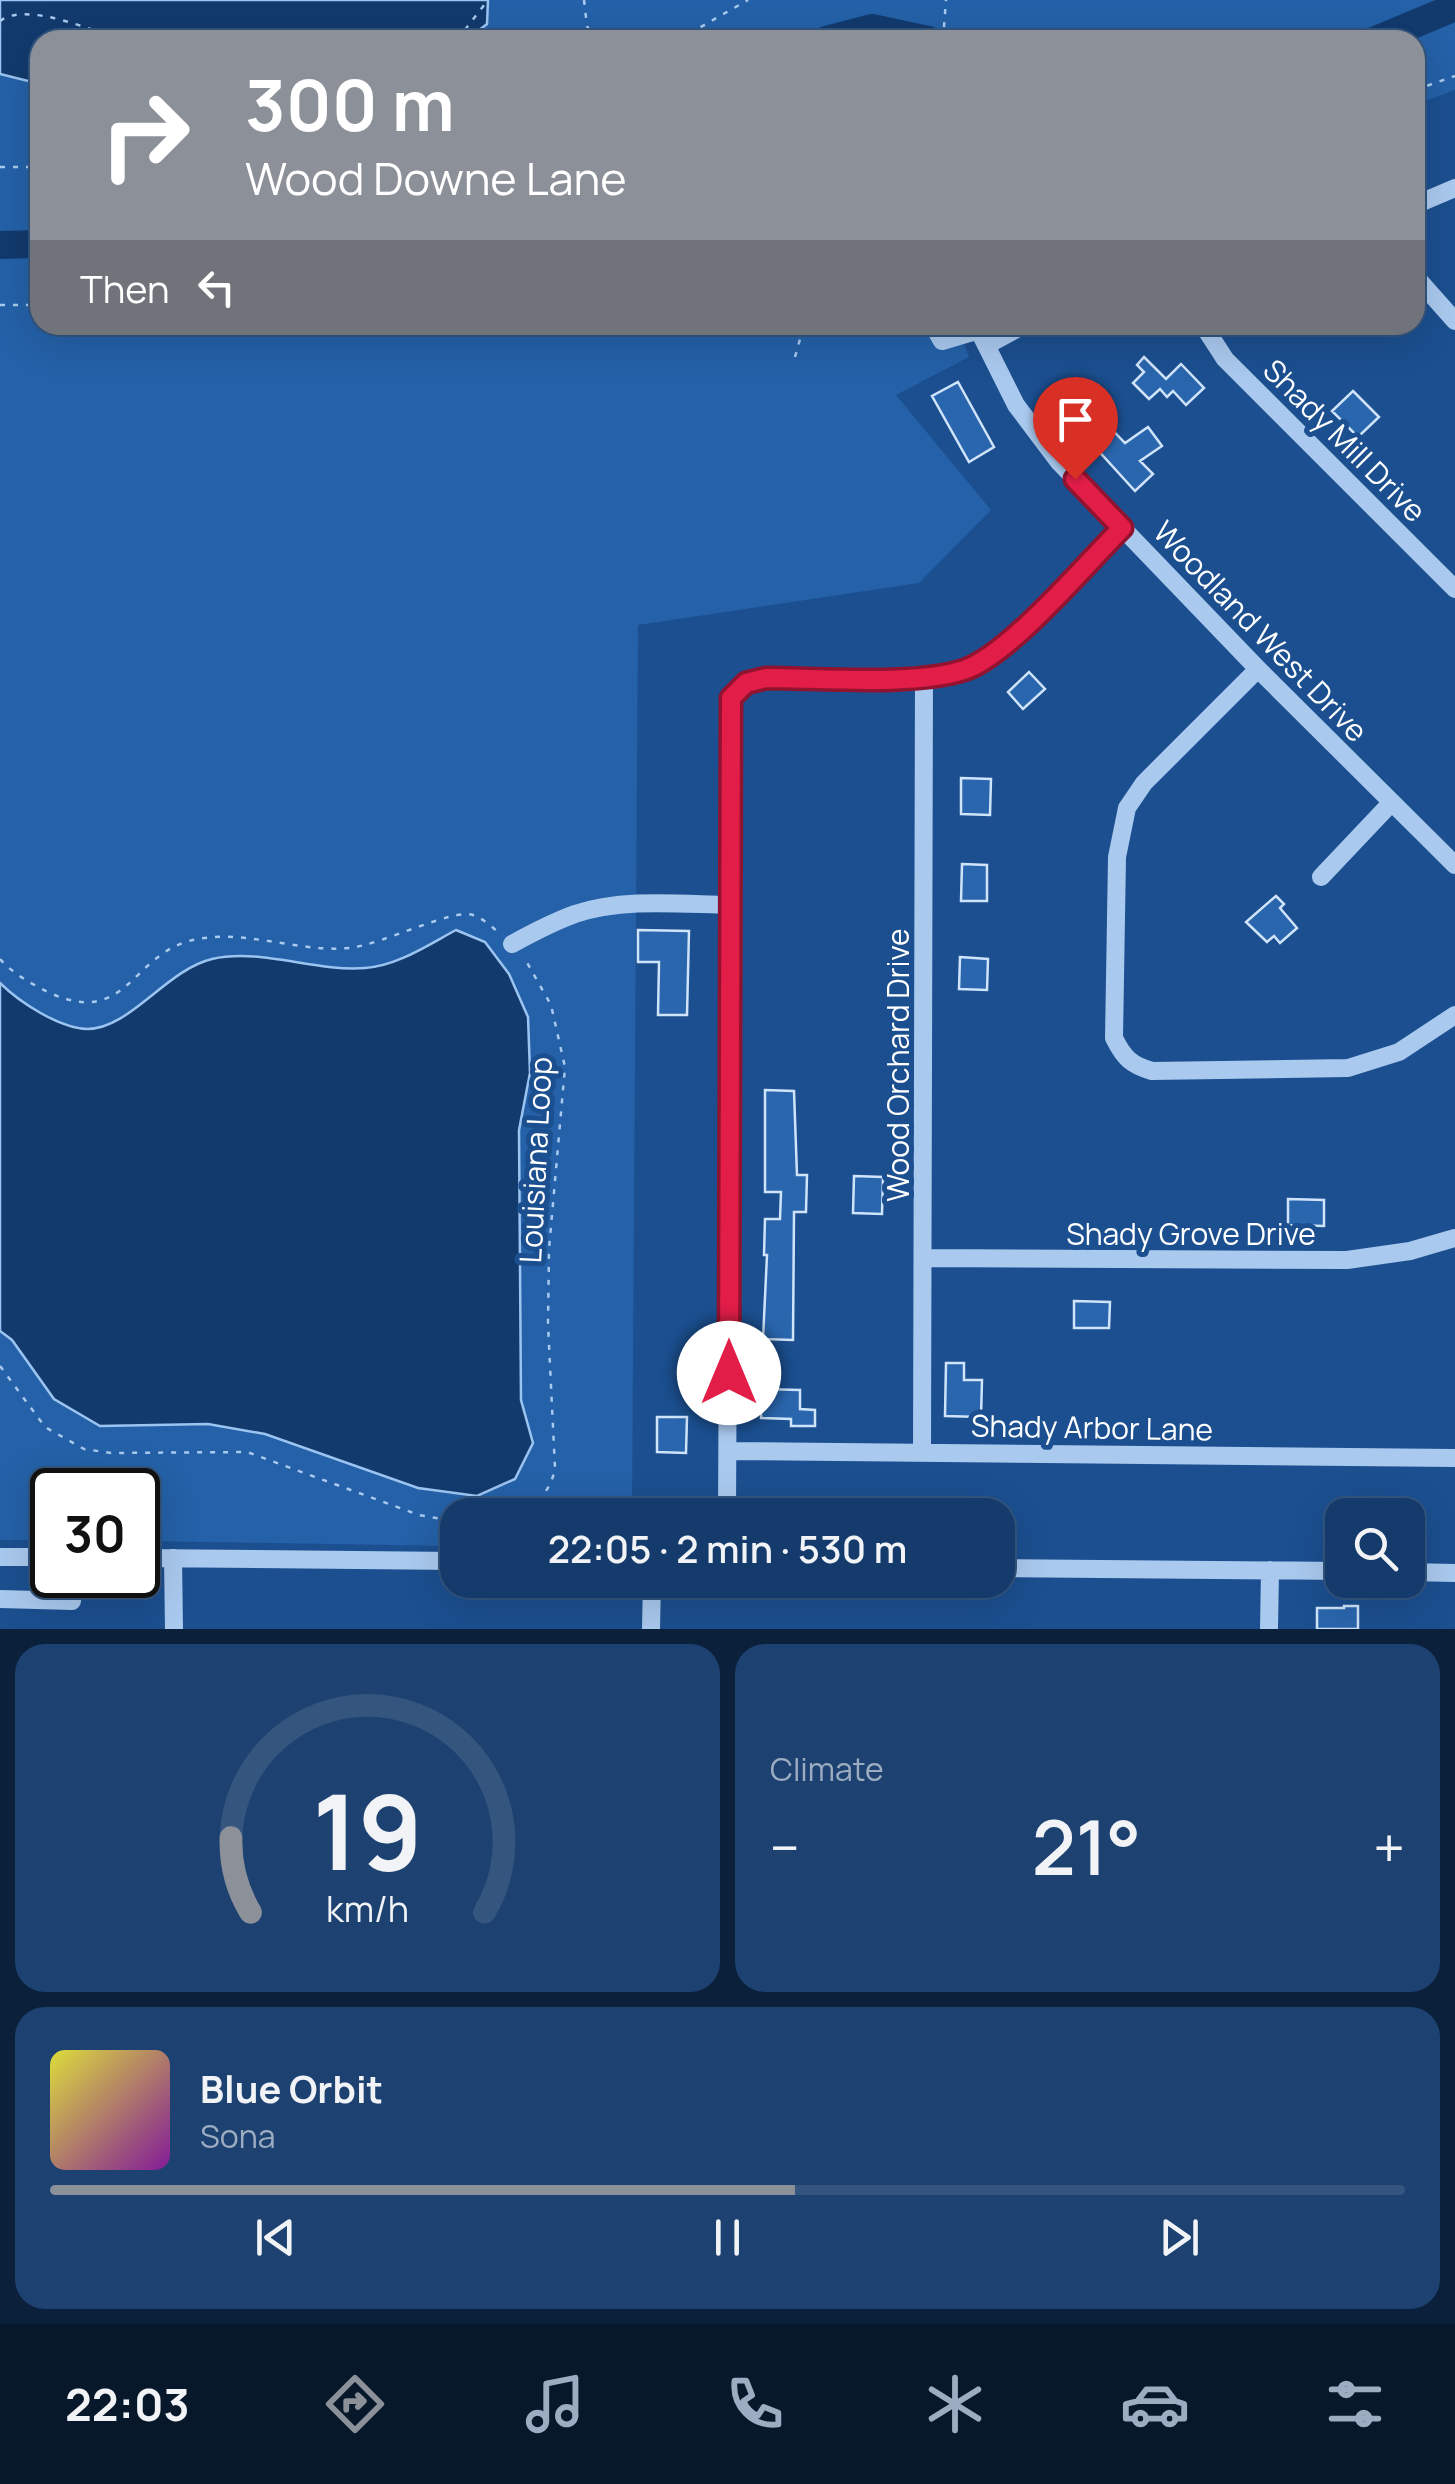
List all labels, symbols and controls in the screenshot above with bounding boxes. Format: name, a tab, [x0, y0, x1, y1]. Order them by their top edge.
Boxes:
text: 300 m	[245, 56, 455, 152]
icon: right	[80, 70, 210, 200]
text: Wood Downe Lane	[245, 147, 627, 209]
icon: left	[189, 260, 244, 315]
text: Then	[80, 262, 169, 314]
street label: Shady Mill Drive	[1255, 350, 1435, 530]
pin	[1033, 377, 1118, 480]
icon: arrive	[1048, 392, 1103, 447]
street label: Woodland West Drive	[1145, 512, 1377, 750]
street label: Wood Orchard Drive	[877, 928, 918, 1202]
street label: Louisiana Loop	[509, 1056, 561, 1264]
street label: Shady Grove Drive	[1066, 1213, 1316, 1254]
position arrow	[677, 1321, 781, 1425]
street label: Shady Arbor Lane	[971, 1404, 1213, 1450]
speed limit sign: 30	[30, 1468, 160, 1598]
map controls	[1325, 1498, 1425, 1598]
button: search	[1325, 1498, 1425, 1598]
text: 22:05 · 2 min · 530 m	[548, 1522, 907, 1574]
text: Climate	[770, 1747, 884, 1791]
text: 19	[312, 1759, 423, 1901]
text: 21°	[1032, 1795, 1141, 1898]
text: −	[770, 1809, 800, 1885]
text: +	[1373, 1809, 1405, 1885]
text: km/h	[326, 1884, 409, 1933]
text: Blue Orbit	[200, 2062, 383, 2114]
text: Sona	[200, 2114, 275, 2158]
icon: previous	[248, 2210, 303, 2265]
icon: pause	[700, 2210, 755, 2265]
icon: next	[1152, 2210, 1207, 2265]
icon: directions	[320, 2369, 390, 2439]
icon: music	[520, 2369, 590, 2439]
icon: phone	[720, 2369, 790, 2439]
icon: climate	[920, 2369, 990, 2439]
icon: car	[1120, 2369, 1190, 2439]
icon: filters	[1320, 2369, 1390, 2439]
text: 22:03	[65, 2373, 190, 2435]

